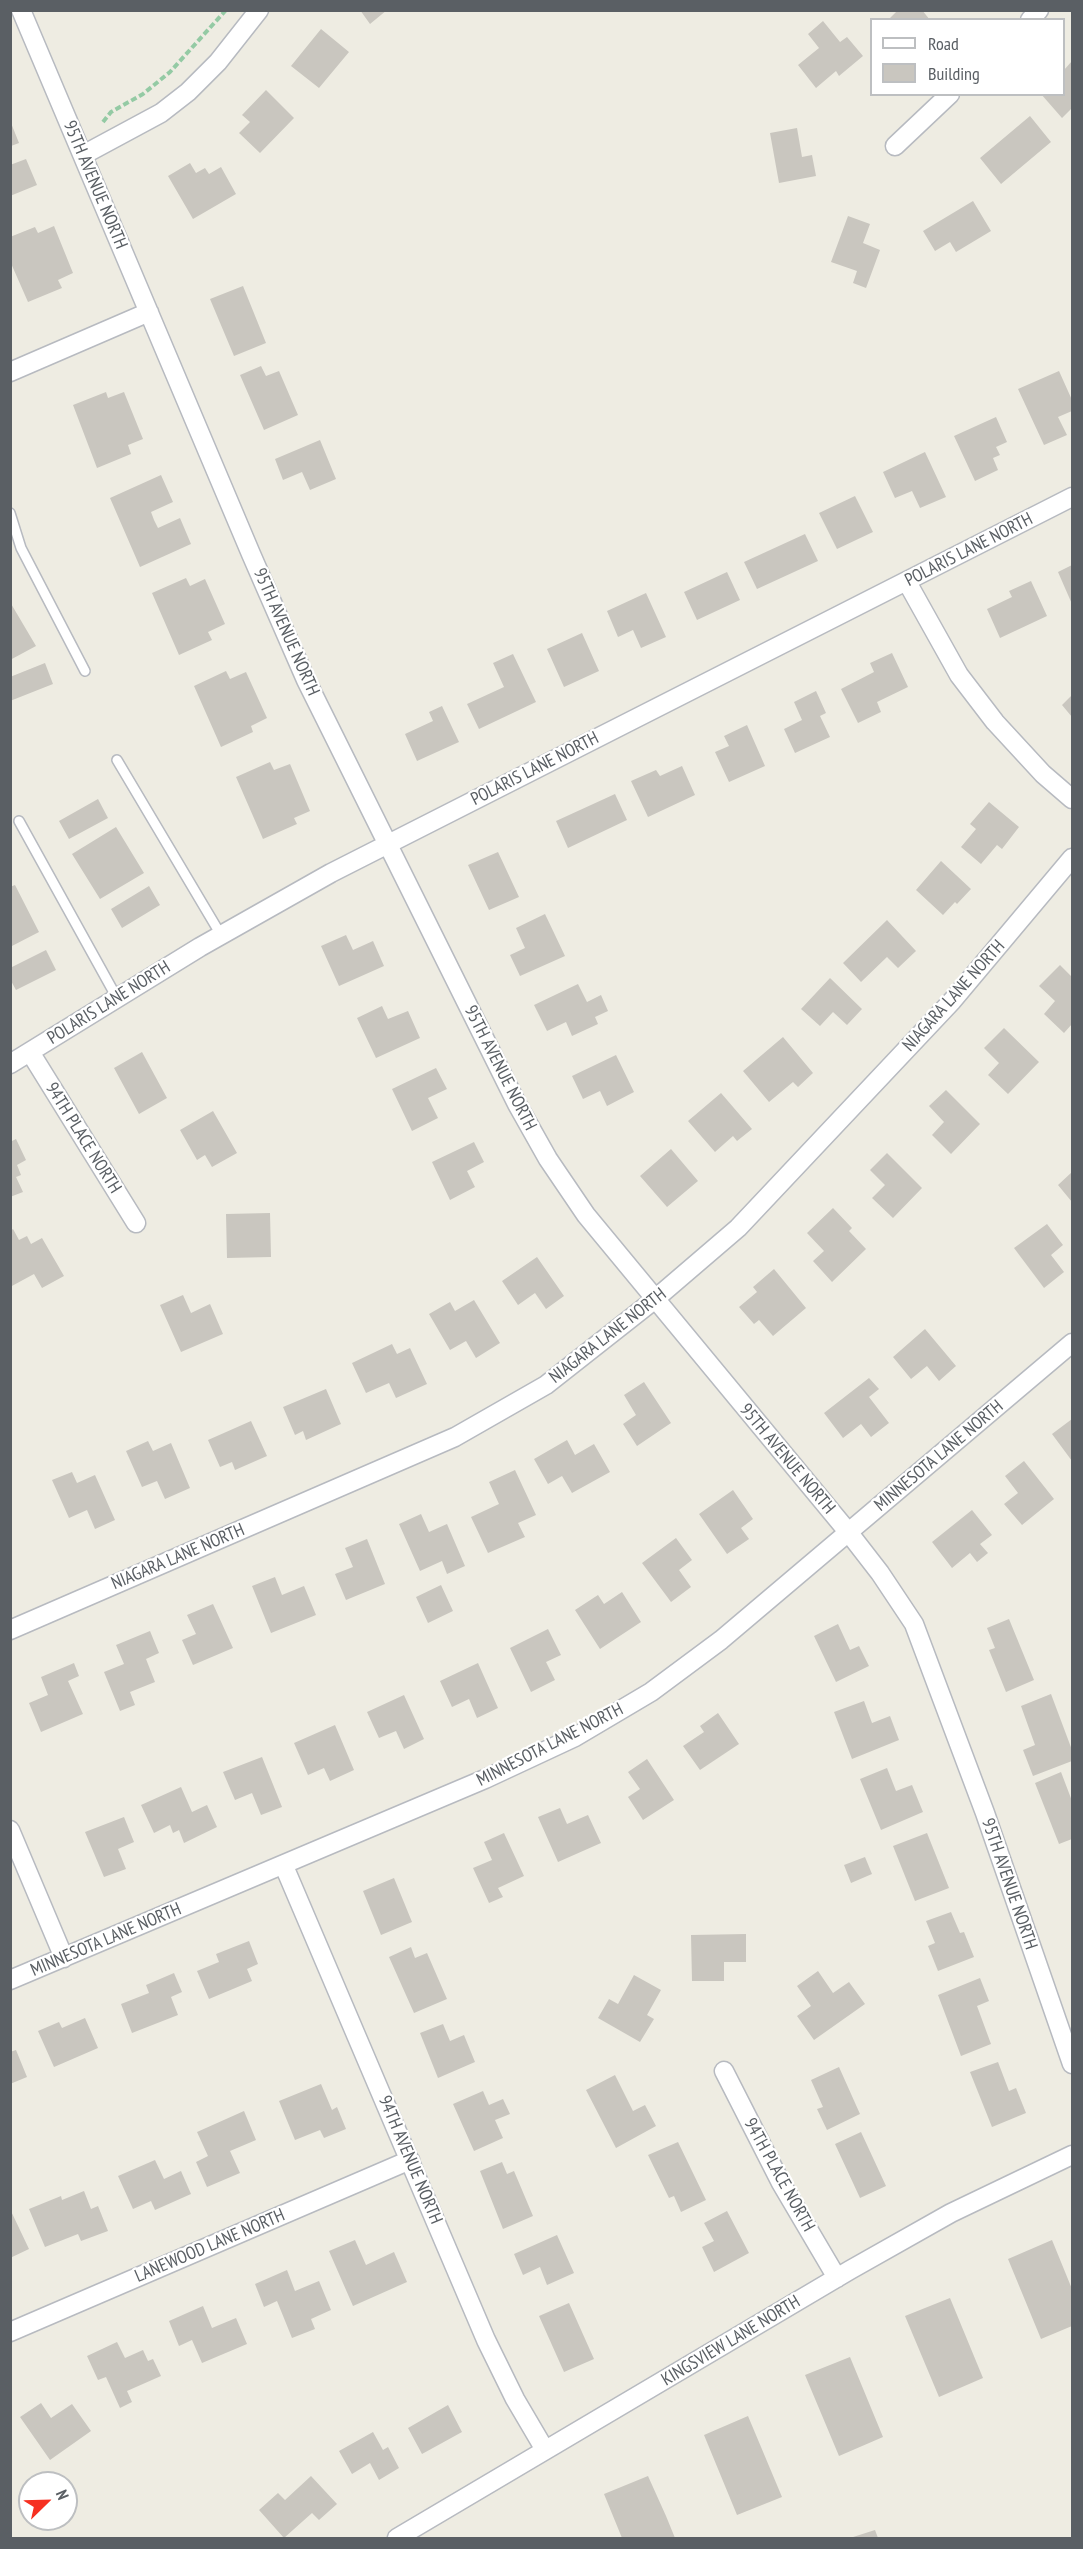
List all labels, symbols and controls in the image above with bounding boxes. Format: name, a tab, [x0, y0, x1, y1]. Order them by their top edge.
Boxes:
legend	[870, 18, 1065, 96]
text: Road	[928, 32, 959, 55]
text: Building	[928, 62, 980, 85]
street label: 95TH AVENUE NORTH	[58, 118, 132, 252]
street label: POLARIS LANE NORTH	[901, 508, 1037, 592]
street label: 95TH AVENUE NORTH	[248, 565, 324, 699]
street label: POLARIS LANE NORTH	[467, 727, 603, 811]
street label: NIAGARA LANE NORTH	[898, 936, 1010, 1056]
street label: POLARIS LANE NORTH	[44, 957, 174, 1049]
street label: 95TH AVENUE NORTH	[459, 1002, 541, 1134]
street label: 94TH PLACE NORTH	[40, 1079, 126, 1197]
street label: NIAGARA LANE NORTH	[545, 1284, 671, 1388]
street label: MINNESOTA LANE NORTH	[870, 1396, 1008, 1516]
street label: 95TH AVENUE NORTH	[735, 1399, 839, 1519]
street label: NIAGARA LANE NORTH	[108, 1519, 248, 1595]
street label: MINNESOTA LANE NORTH	[473, 1699, 627, 1791]
street label: 95TH AVENUE NORTH	[976, 1816, 1042, 1952]
street label: MINNESOTA LANE NORTH	[27, 1899, 185, 1981]
street label: 94TH AVENUE NORTH	[373, 2093, 447, 2227]
street label: 94TH PLACE NORTH	[739, 2114, 819, 2236]
street label: LANEWOOD LANE NORTH	[132, 2205, 288, 2287]
street label: KINGSVIEW LANE NORTH	[658, 2291, 804, 2391]
north arrow	[18, 2471, 78, 2531]
text: N	[52, 2487, 74, 2503]

